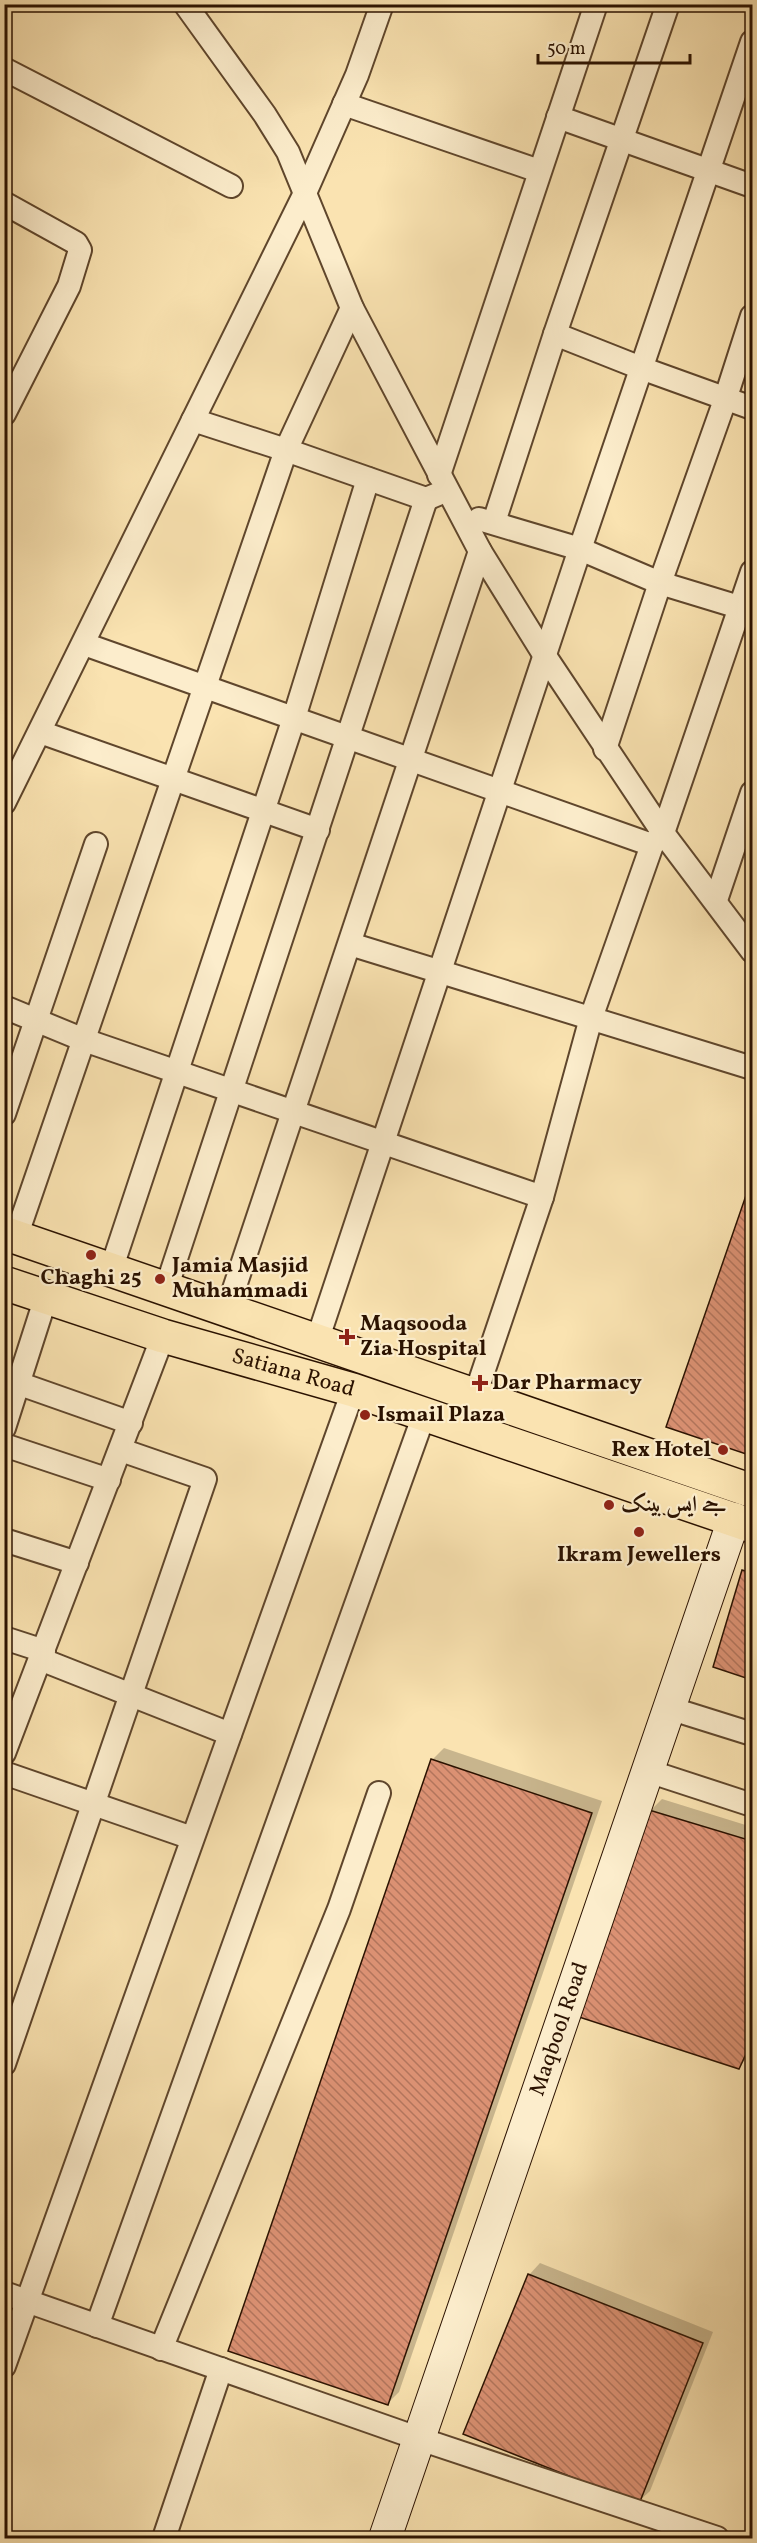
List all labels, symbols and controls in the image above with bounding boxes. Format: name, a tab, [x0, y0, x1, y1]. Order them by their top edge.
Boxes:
scale bar	[538, 27, 690, 65]
text: 50 m	[547, 37, 586, 62]
marker: Chaghi 25	[84, 1248, 98, 1262]
place label: Jamia Masjid Muhammadi	[171, 1251, 309, 1307]
place label: Chaghi 25	[40, 1263, 142, 1294]
marker: Jamia Masjid Muhammadi	[153, 1272, 167, 1286]
place label: Maqsooda Zia Hospital	[360, 1309, 487, 1365]
marker: Maqsooda Zia Hospital	[338, 1328, 356, 1346]
street label: Satiana Road	[228, 1341, 358, 1405]
place label: Dar Pharmacy	[492, 1368, 642, 1399]
marker: Dar Pharmacy	[473, 1376, 487, 1390]
place label: Ismail Plaza	[377, 1400, 505, 1431]
marker: Ismail Plaza	[358, 1408, 372, 1422]
place label: Rex Hotel	[611, 1435, 711, 1466]
marker: Rex Hotel	[716, 1443, 730, 1457]
place label: جے ایس بینک	[621, 1490, 727, 1521]
marker: جے ایس بینک	[602, 1498, 616, 1512]
marker: Ikram Jewellers	[632, 1525, 646, 1539]
place label: Ikram Jewellers	[557, 1540, 721, 1571]
street label: Maqbool Road	[522, 1958, 597, 2100]

